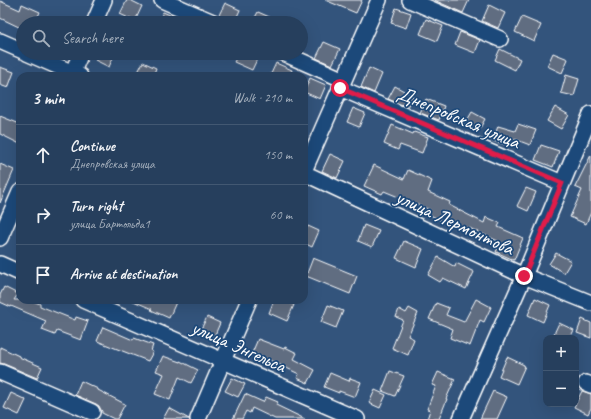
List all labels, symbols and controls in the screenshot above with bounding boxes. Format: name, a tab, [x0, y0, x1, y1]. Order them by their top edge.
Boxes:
search box	[16, 16, 308, 60]
icon: search	[30, 27, 52, 49]
text: Search here	[62, 29, 123, 48]
route start	[331, 79, 349, 97]
street label: Днепровская улица	[394, 81, 525, 155]
text: 3 min	[32, 88, 65, 109]
text: Walk · 210 m	[233, 90, 292, 106]
text: Continue	[70, 137, 115, 156]
icon: ahead	[32, 144, 54, 166]
text: 150 m	[264, 147, 292, 163]
text: Днепровская улица	[70, 156, 155, 172]
street label: улица Лермонтова	[391, 184, 519, 261]
text: Turn right	[70, 197, 123, 216]
icon: right	[32, 204, 54, 226]
text: 60 m	[270, 207, 292, 223]
text: улица Бартольда1	[70, 216, 150, 232]
icon: arrive	[32, 264, 54, 286]
text: Arrive at destination	[70, 265, 177, 284]
route end	[515, 267, 533, 285]
street label: улица Энгельса	[187, 314, 292, 379]
map controls	[543, 335, 579, 407]
button: +	[543, 335, 579, 371]
button: −	[543, 371, 579, 407]

